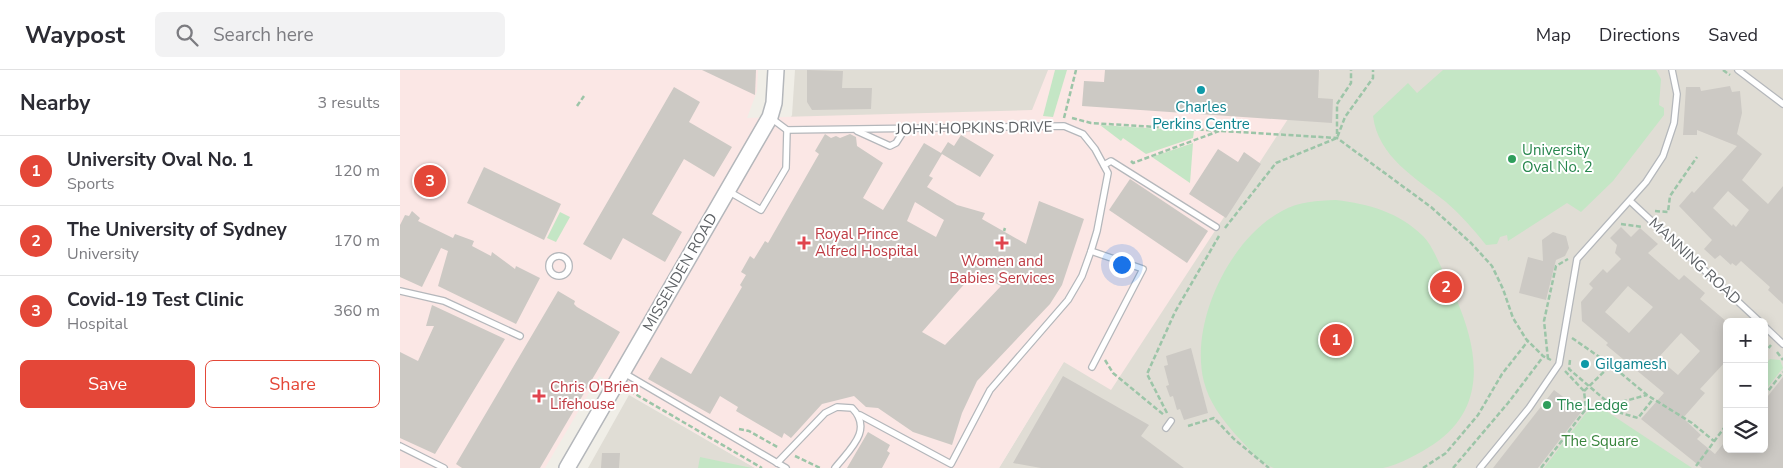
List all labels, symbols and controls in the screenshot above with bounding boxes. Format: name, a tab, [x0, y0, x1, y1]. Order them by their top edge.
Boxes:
search box	[155, 12, 505, 57]
text: Waypost	[25, 19, 125, 51]
icon: search	[173, 21, 201, 49]
text: Search here	[213, 22, 314, 48]
text: Map	[1536, 23, 1571, 47]
text: Directions	[1599, 23, 1680, 47]
text: Saved	[1708, 23, 1758, 47]
marker: Charles Perkins Centre	[1195, 84, 1207, 96]
text: Nearby	[20, 89, 90, 117]
text: 3 results	[318, 92, 380, 114]
place label: Charles Perkins Centre	[1152, 97, 1250, 134]
street label: JOHN HOPKINS DRIVE	[895, 117, 1052, 139]
place label: University Oval No. 2	[1522, 140, 1593, 177]
text: University Oval No. 1	[67, 147, 254, 173]
marker: University Oval No. 2	[1506, 153, 1518, 165]
text: 1	[31, 160, 41, 182]
text: 120 m	[333, 160, 380, 182]
pin: 3	[414, 162, 446, 200]
text: Sports	[67, 173, 115, 195]
street label: MISSENDEN ROAD	[638, 209, 722, 335]
street label: MANNING ROAD	[1645, 213, 1745, 309]
text: The University of Sydney	[67, 217, 287, 243]
place label: Royal Prince Alfred Hospital	[815, 224, 919, 261]
text: 2	[31, 230, 41, 252]
text: 170 m	[333, 230, 380, 252]
marker: Royal Prince Alfred Hospital	[797, 236, 811, 250]
marker: Women and Babies Services	[995, 236, 1009, 250]
text: University	[67, 243, 139, 265]
place label: Women and Babies Services	[949, 251, 1055, 288]
your location	[1109, 252, 1135, 278]
pin: 2	[1430, 268, 1462, 306]
text: Covid-19 Test Clinic	[67, 287, 243, 313]
text: 3	[31, 300, 41, 322]
text: 360 m	[333, 300, 380, 322]
text: Hospital	[67, 313, 128, 335]
map controls	[1723, 318, 1768, 453]
button: +	[1723, 318, 1768, 363]
pin: 1	[1320, 321, 1352, 359]
place label: Gilgamesh	[1595, 354, 1667, 374]
marker: Gilgamesh	[1579, 358, 1591, 370]
button: Save	[20, 360, 195, 408]
button: Share	[205, 360, 380, 408]
button: −	[1723, 363, 1768, 408]
place label: Chris O'Brien Lifehouse	[550, 377, 639, 414]
marker: Chris O'Brien Lifehouse	[532, 389, 546, 403]
place label: The Ledge	[1557, 395, 1628, 415]
marker: The Ledge	[1541, 399, 1553, 411]
button: layers	[1723, 408, 1768, 453]
park label: The Square	[1562, 431, 1639, 451]

